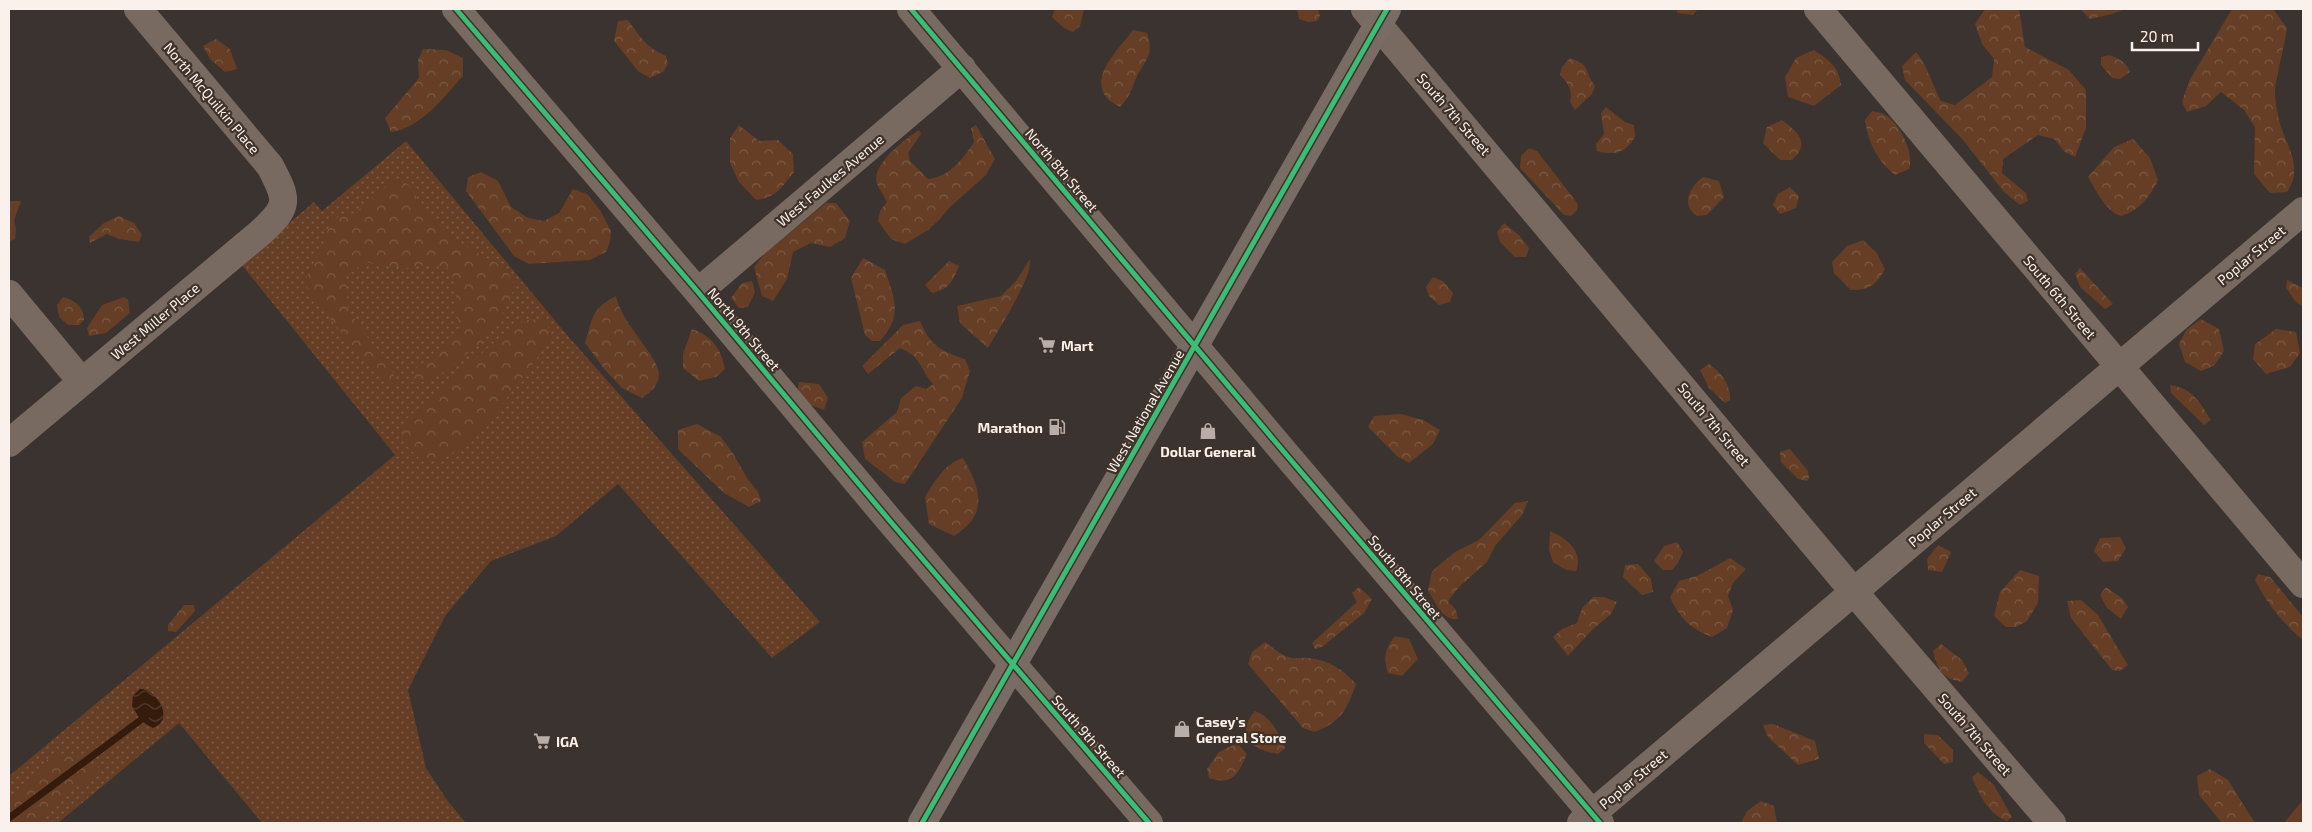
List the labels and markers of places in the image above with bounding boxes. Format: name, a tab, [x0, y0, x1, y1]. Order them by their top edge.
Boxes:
supermarket icon: Mart	[1037, 335, 1057, 355]
place label: Mart	[1061, 337, 1094, 354]
fuel station icon: Marathon	[1047, 417, 1067, 437]
place label: Marathon	[977, 419, 1043, 436]
shop icon: Dollar General	[1198, 421, 1218, 441]
place label: Dollar General	[1160, 443, 1256, 460]
place label: Casey's General Store	[1196, 713, 1287, 746]
shop icon: Casey's General Store	[1172, 719, 1192, 739]
supermarket icon: IGA	[532, 731, 552, 751]
place label: IGA	[556, 733, 579, 750]

